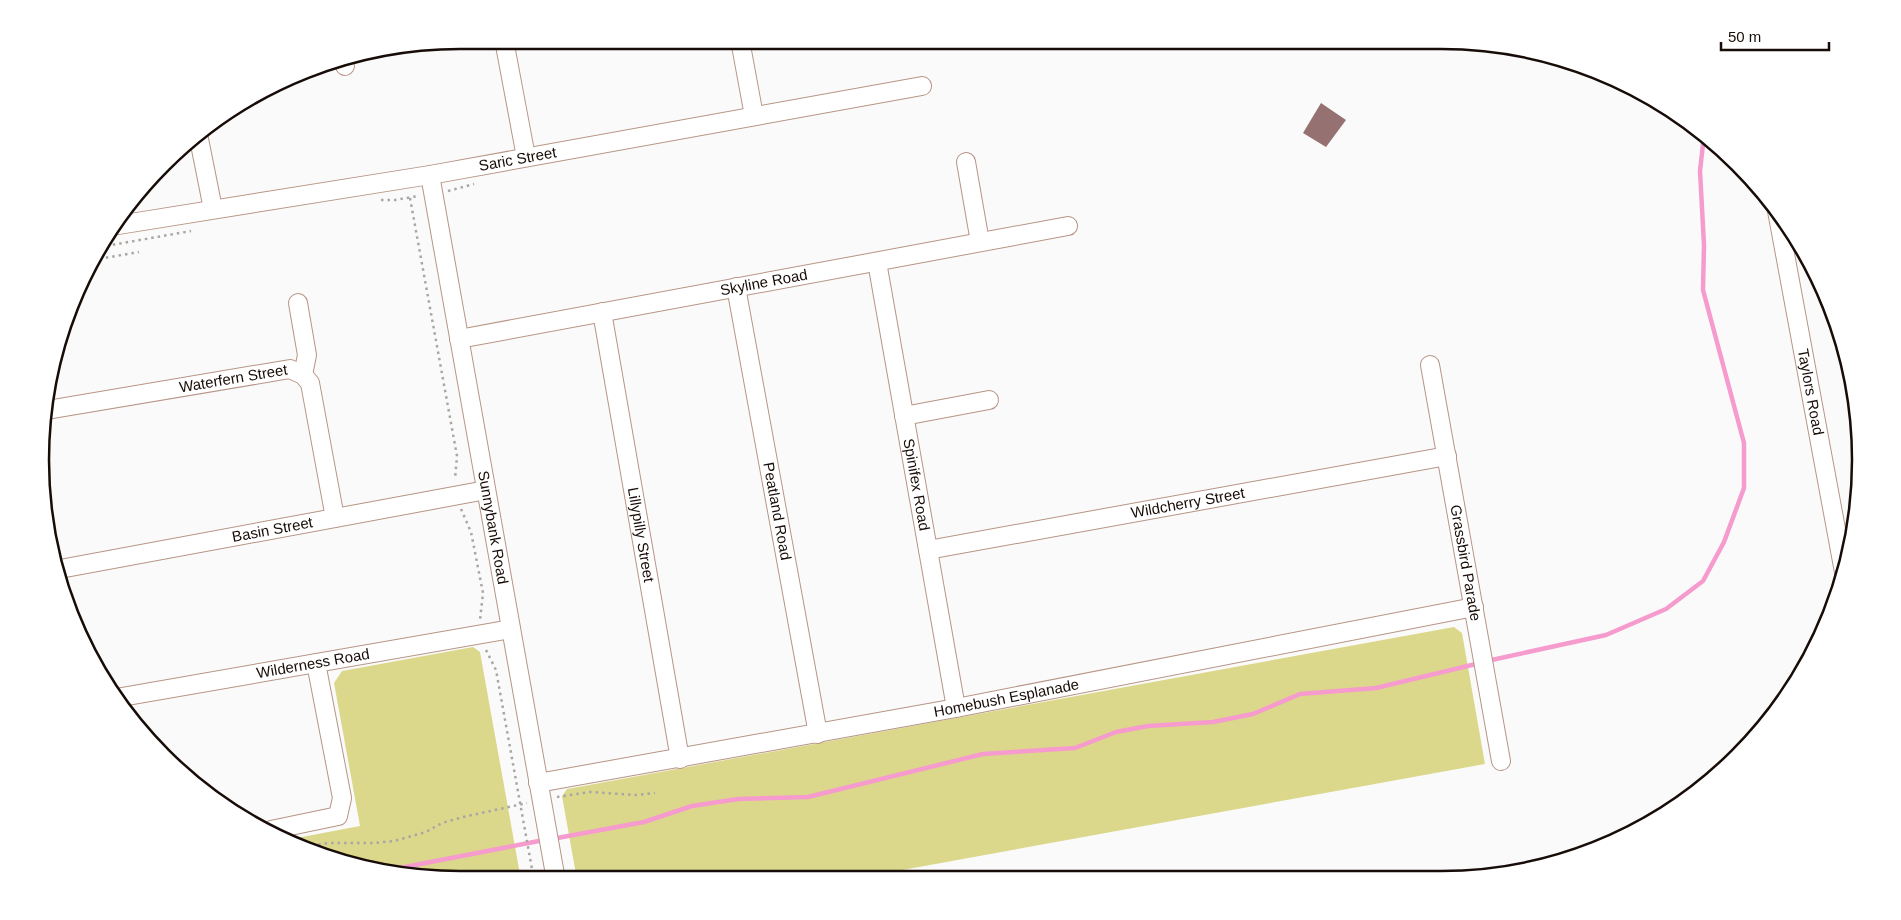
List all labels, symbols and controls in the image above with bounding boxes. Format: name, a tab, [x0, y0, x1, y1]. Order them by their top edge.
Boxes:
scale bar	[1721, 20, 1828, 52]
text: 50 m	[1728, 28, 1761, 45]
street label: Saric Street	[477, 143, 558, 174]
street label: Skyline Road	[719, 266, 809, 298]
street label: Taylors Road	[1795, 347, 1827, 436]
street label: Waterfern Street	[178, 360, 290, 396]
street label: Spinifex Road	[900, 437, 933, 532]
street label: Peatland Road	[760, 461, 795, 562]
street label: Sunnybank Road	[475, 469, 512, 585]
street label: Wildcherry Street	[1130, 484, 1247, 521]
street label: Lillypilly Street	[625, 486, 658, 584]
street label: Grassbird Parade	[1447, 503, 1485, 622]
street label: Basin Street	[231, 513, 315, 545]
street label: Wilderness Road	[255, 645, 371, 681]
street label: Homebush Esplanade	[932, 675, 1080, 720]

